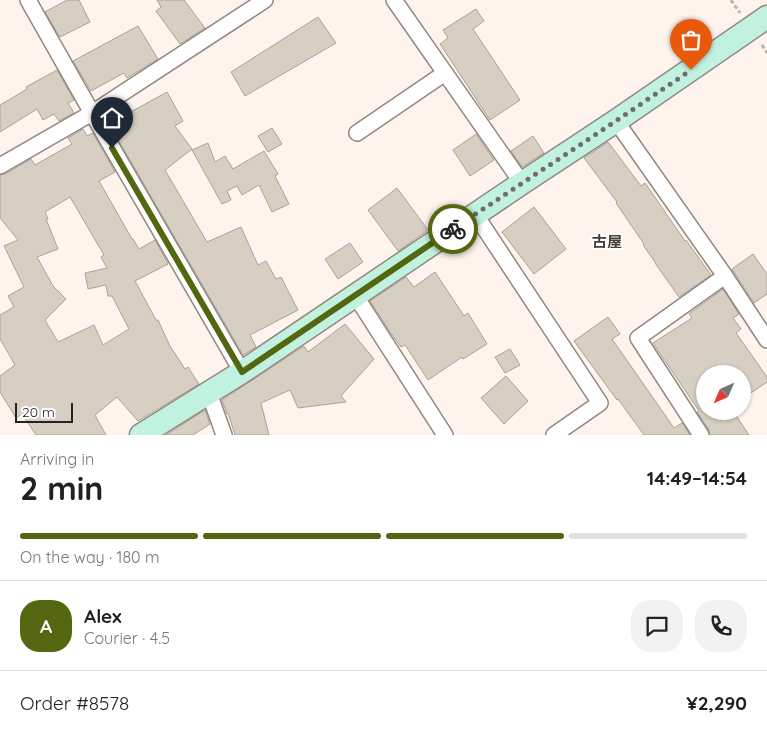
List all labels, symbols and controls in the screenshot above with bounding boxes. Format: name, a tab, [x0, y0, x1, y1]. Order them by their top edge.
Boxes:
pin	[670, 19, 712, 70]
icon: bag	[677, 26, 705, 54]
pin	[91, 97, 133, 148]
icon: home	[98, 104, 126, 132]
courier	[428, 204, 478, 254]
icon: bike	[439, 215, 467, 243]
district label: 古屋	[592, 232, 622, 251]
north arrow	[696, 365, 751, 420]
map controls	[696, 365, 751, 420]
scale bar	[15, 400, 72, 423]
text: 20 m	[22, 403, 55, 421]
text: Arriving in	[20, 449, 94, 469]
text: 14:49–14:54	[647, 466, 747, 490]
text: 2 min	[20, 468, 103, 508]
text: On the way · 180 m	[20, 547, 160, 567]
button: chat	[631, 600, 683, 652]
button: phone	[695, 600, 747, 652]
text: Alex	[84, 604, 122, 628]
text: A	[40, 614, 52, 638]
text: Courier · 4.5	[84, 628, 170, 648]
text: Order #8578	[20, 691, 129, 715]
text: ¥2,290	[686, 691, 747, 715]

